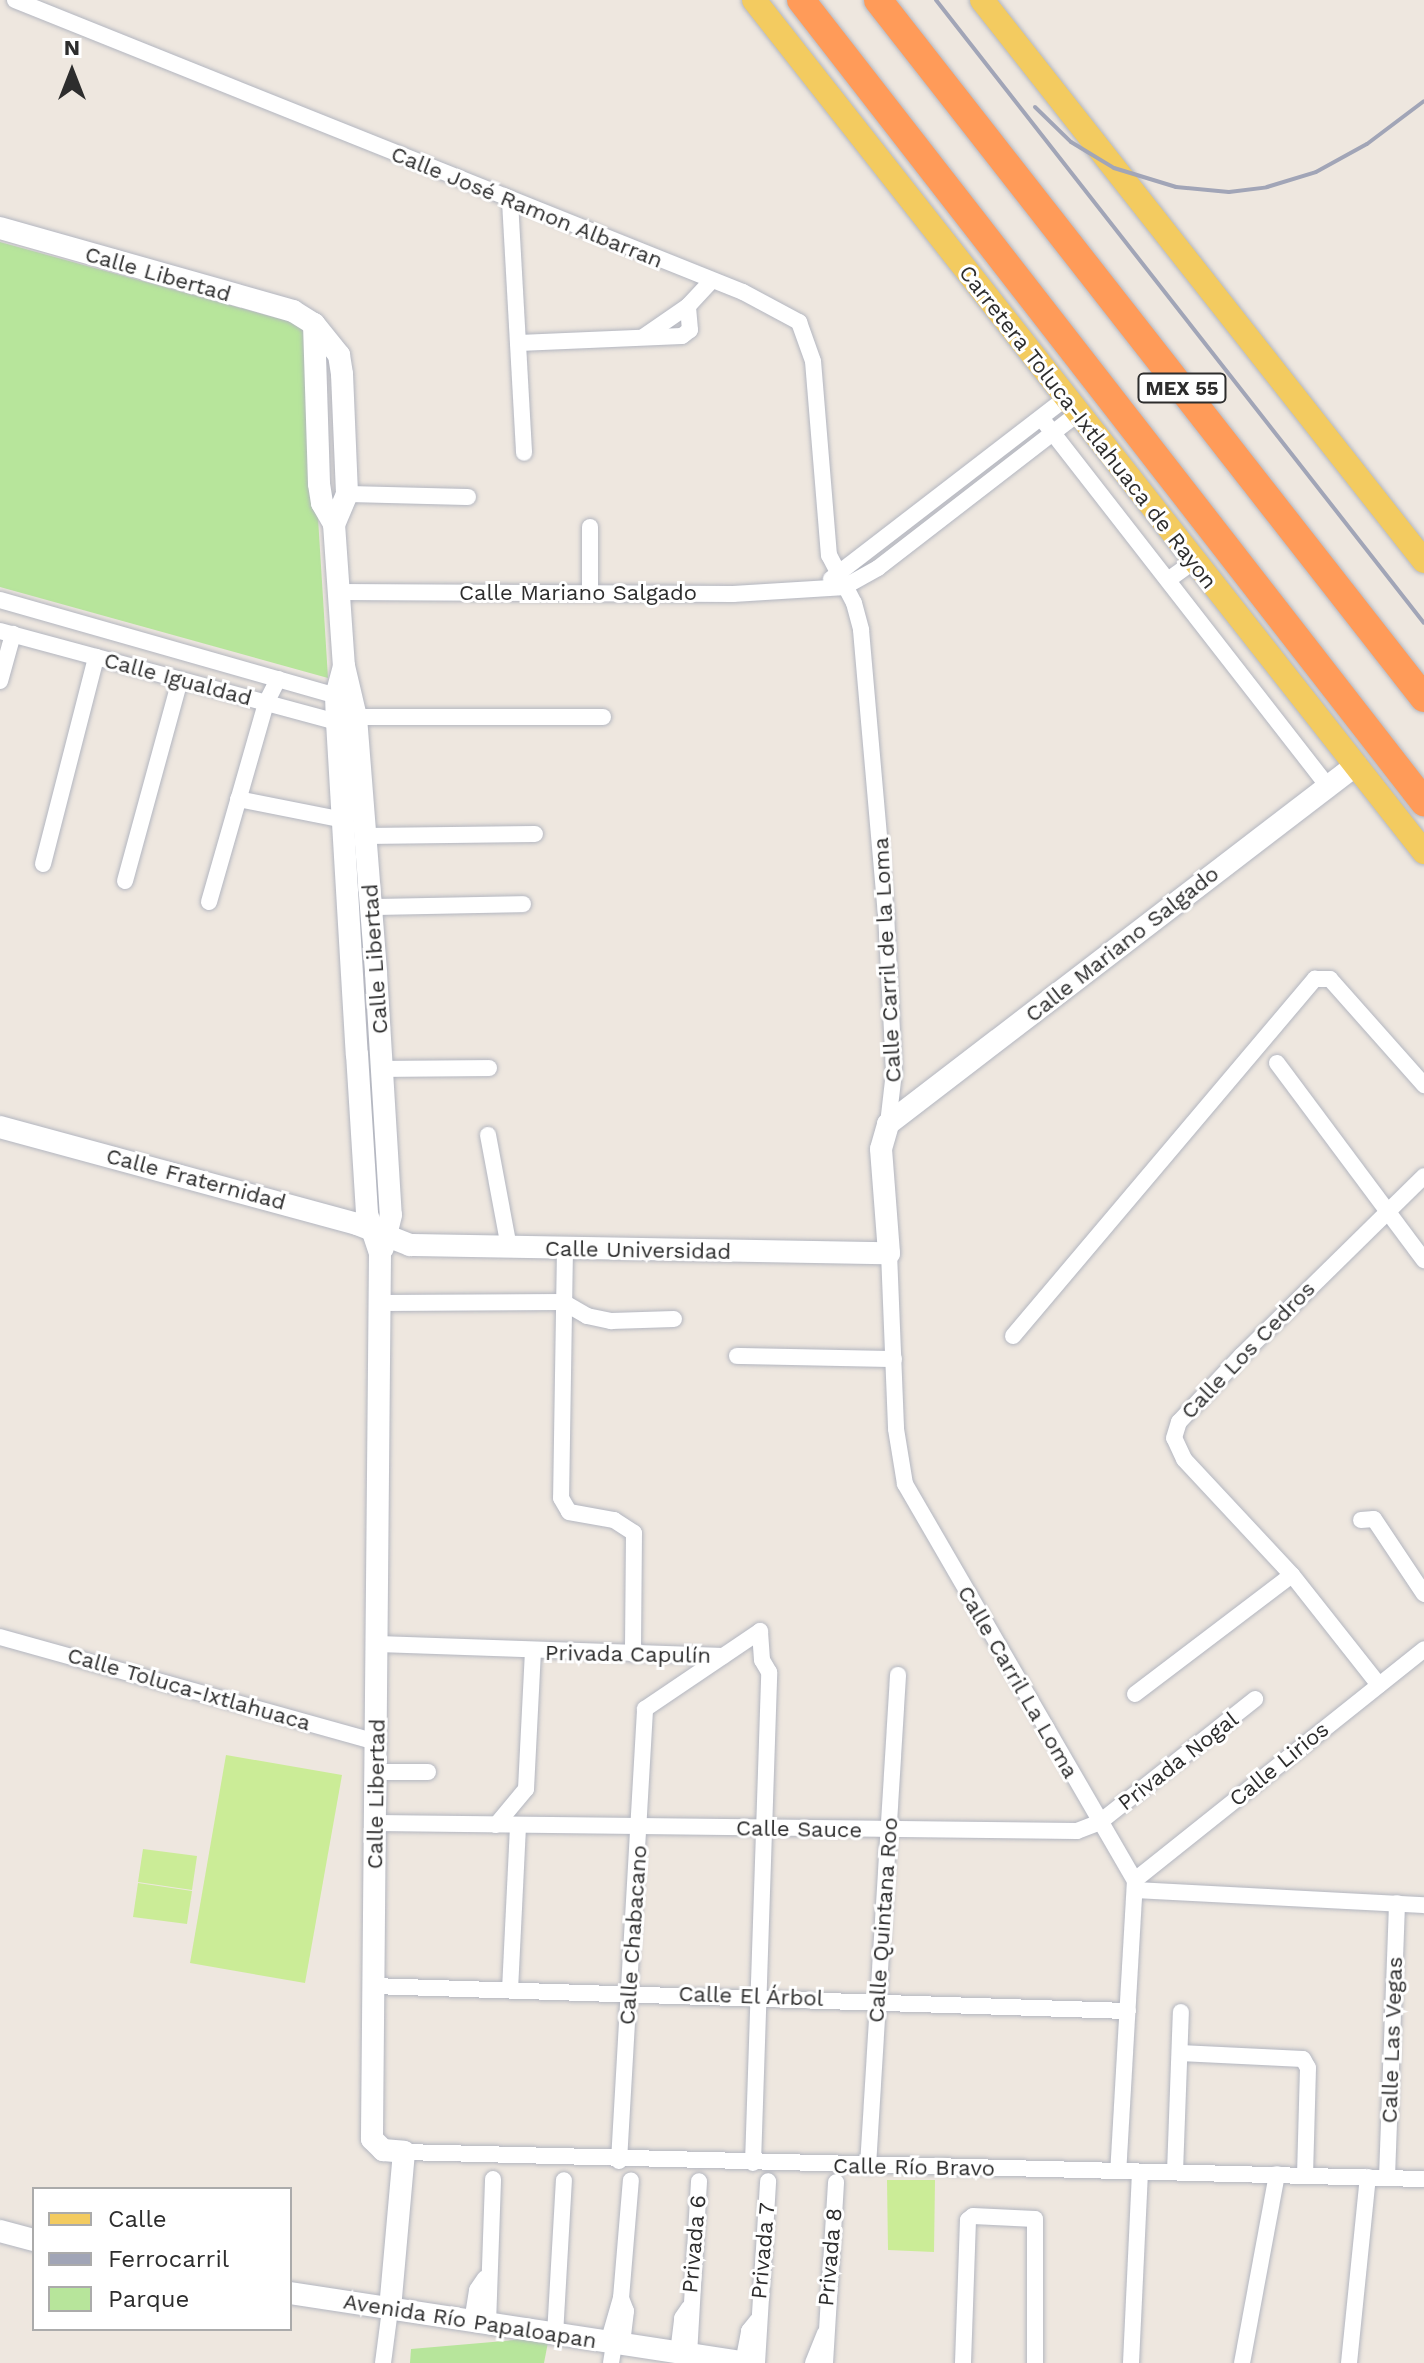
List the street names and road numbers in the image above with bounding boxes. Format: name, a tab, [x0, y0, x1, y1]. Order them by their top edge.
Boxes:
street label: Calle José Ramon Albarran	[387, 140, 667, 274]
street label: Calle Libertad	[82, 241, 234, 307]
street label: Carretera Toluca-Ixtlahuaca de Rayon	[953, 259, 1223, 595]
road number: MEX 55	[1136, 372, 1228, 404]
street label: Calle Mariano Salgado	[459, 580, 697, 606]
street label: Calle Igualdad	[101, 647, 255, 711]
street label: Calle Carril de la Loma	[867, 836, 907, 1084]
street label: Calle Mariano Salgado	[1020, 860, 1224, 1028]
street label: Calle Libertad	[357, 883, 393, 1035]
street label: Calle Fraternidad	[103, 1142, 289, 1216]
street label: Calle Universidad	[545, 1235, 731, 1265]
street label: Calle Los Cedros	[1176, 1276, 1320, 1424]
street label: Calle Carril La Loma	[952, 1580, 1084, 1784]
street label: Privada Capulín	[544, 1639, 712, 1669]
street label: Calle Toluca-Ixtlahuaca	[64, 1642, 314, 1736]
street label: Privada Nogal	[1112, 1706, 1244, 1816]
street label: Calle Lirios	[1224, 1716, 1334, 1812]
street label: Calle Libertad	[361, 1719, 391, 1869]
street label: Calle Sauce	[736, 1815, 862, 1843]
street label: Calle Quintana Roo	[863, 1816, 903, 2024]
street label: Calle Chabacano	[614, 1844, 652, 2026]
street label: Calle Las Vegas	[1376, 1956, 1408, 2124]
street label: Calle El Árbol	[677, 1980, 825, 2012]
street label: Calle Río Bravo	[833, 2152, 995, 2182]
street label: Privada 6	[677, 2194, 711, 2294]
street label: Privada 7	[746, 2201, 780, 2301]
street label: Privada 8	[813, 2206, 847, 2308]
street label: Avenida Río Papaloapan	[341, 2288, 599, 2354]

